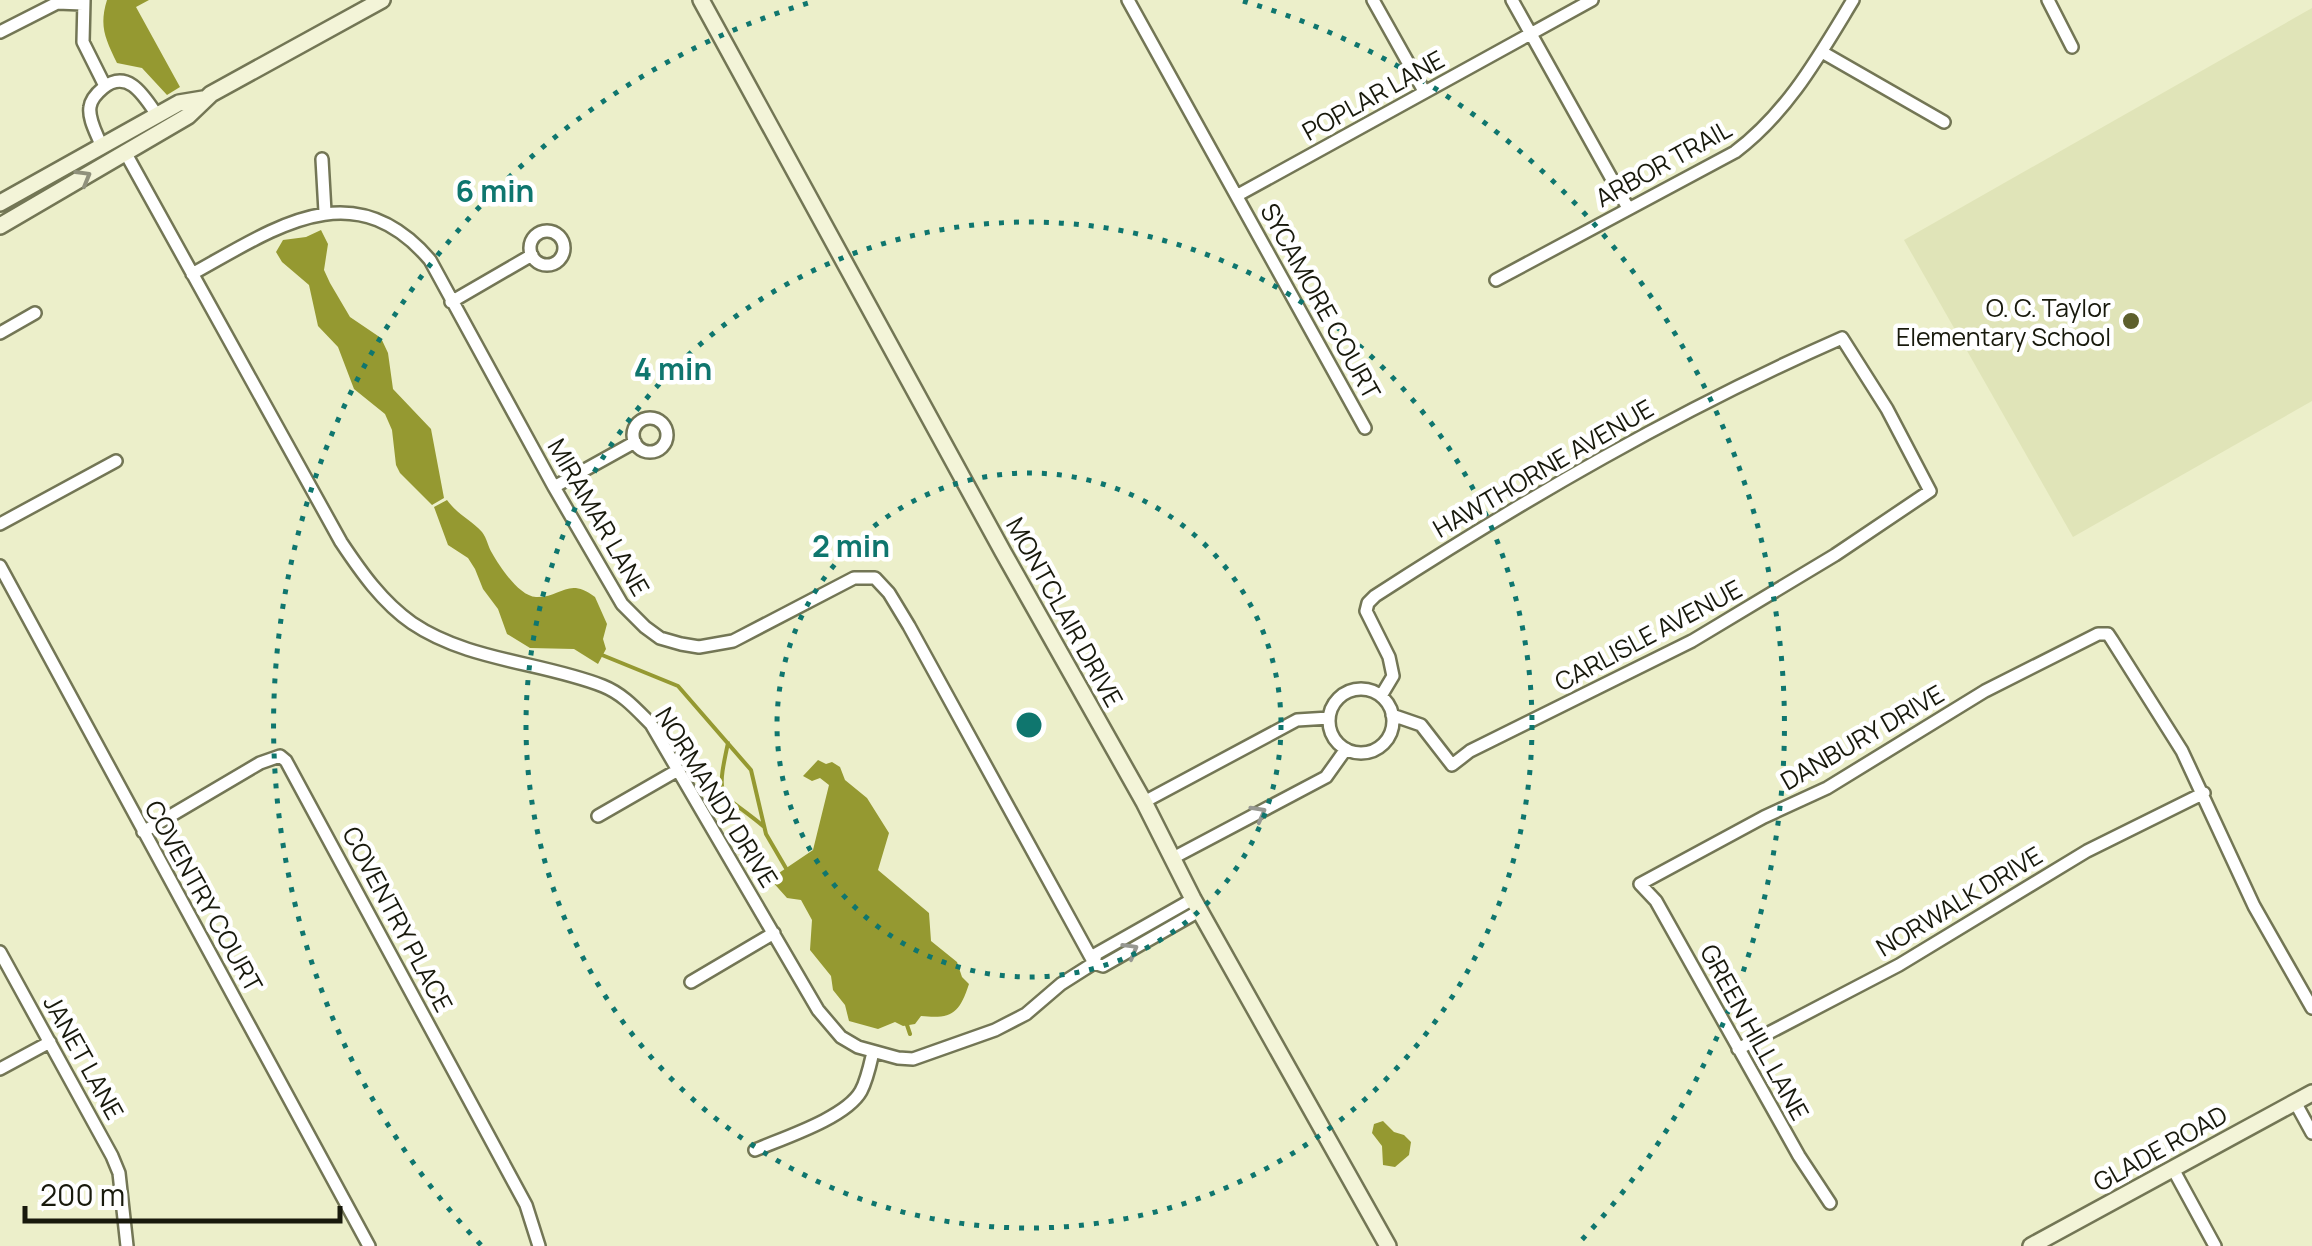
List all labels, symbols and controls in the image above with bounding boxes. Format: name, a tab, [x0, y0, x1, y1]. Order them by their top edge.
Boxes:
street label: POPLAR LANE	[1296, 41, 1450, 149]
street label: ARBOR TRAIL	[1589, 111, 1738, 215]
one-way arrow	[74, 170, 92, 190]
text: 6 min	[456, 170, 534, 211]
street label: SYCAMORE COURT	[1253, 197, 1389, 405]
place label: O. C. Taylor Elementary School	[1896, 290, 2111, 354]
marker: O. C. Taylor Elementary School	[2120, 310, 2142, 332]
text: 4 min	[634, 348, 712, 389]
street label: HAWTHORNE AVENUE	[1426, 391, 1660, 545]
street label: MIRAMAR LANE	[540, 432, 658, 602]
street label: MONTCLAIR DRIVE	[998, 511, 1132, 713]
text: 2 min	[812, 525, 890, 566]
street label: CARLISLE AVENUE	[1548, 571, 1748, 699]
street label: DANBURY DRIVE	[1774, 676, 1950, 798]
street label: NORMANDY DRIVE	[647, 700, 787, 894]
centre of rings	[1011, 707, 1047, 743]
street label: COVENTRY COURT	[137, 794, 271, 998]
one-way arrow	[1248, 806, 1267, 825]
street label: COVENTRY PLACE	[334, 820, 462, 1018]
street label: NORWALK DRIVE	[1869, 838, 2049, 964]
street label: GREEN HILL LANE	[1692, 938, 1818, 1126]
one-way arrow	[1120, 943, 1138, 963]
street label: JANET LANE	[35, 988, 133, 1126]
street label: GLADE ROAD	[2087, 1097, 2233, 1199]
scale bar	[25, 1161, 340, 1223]
text: 200 m	[40, 1174, 125, 1215]

